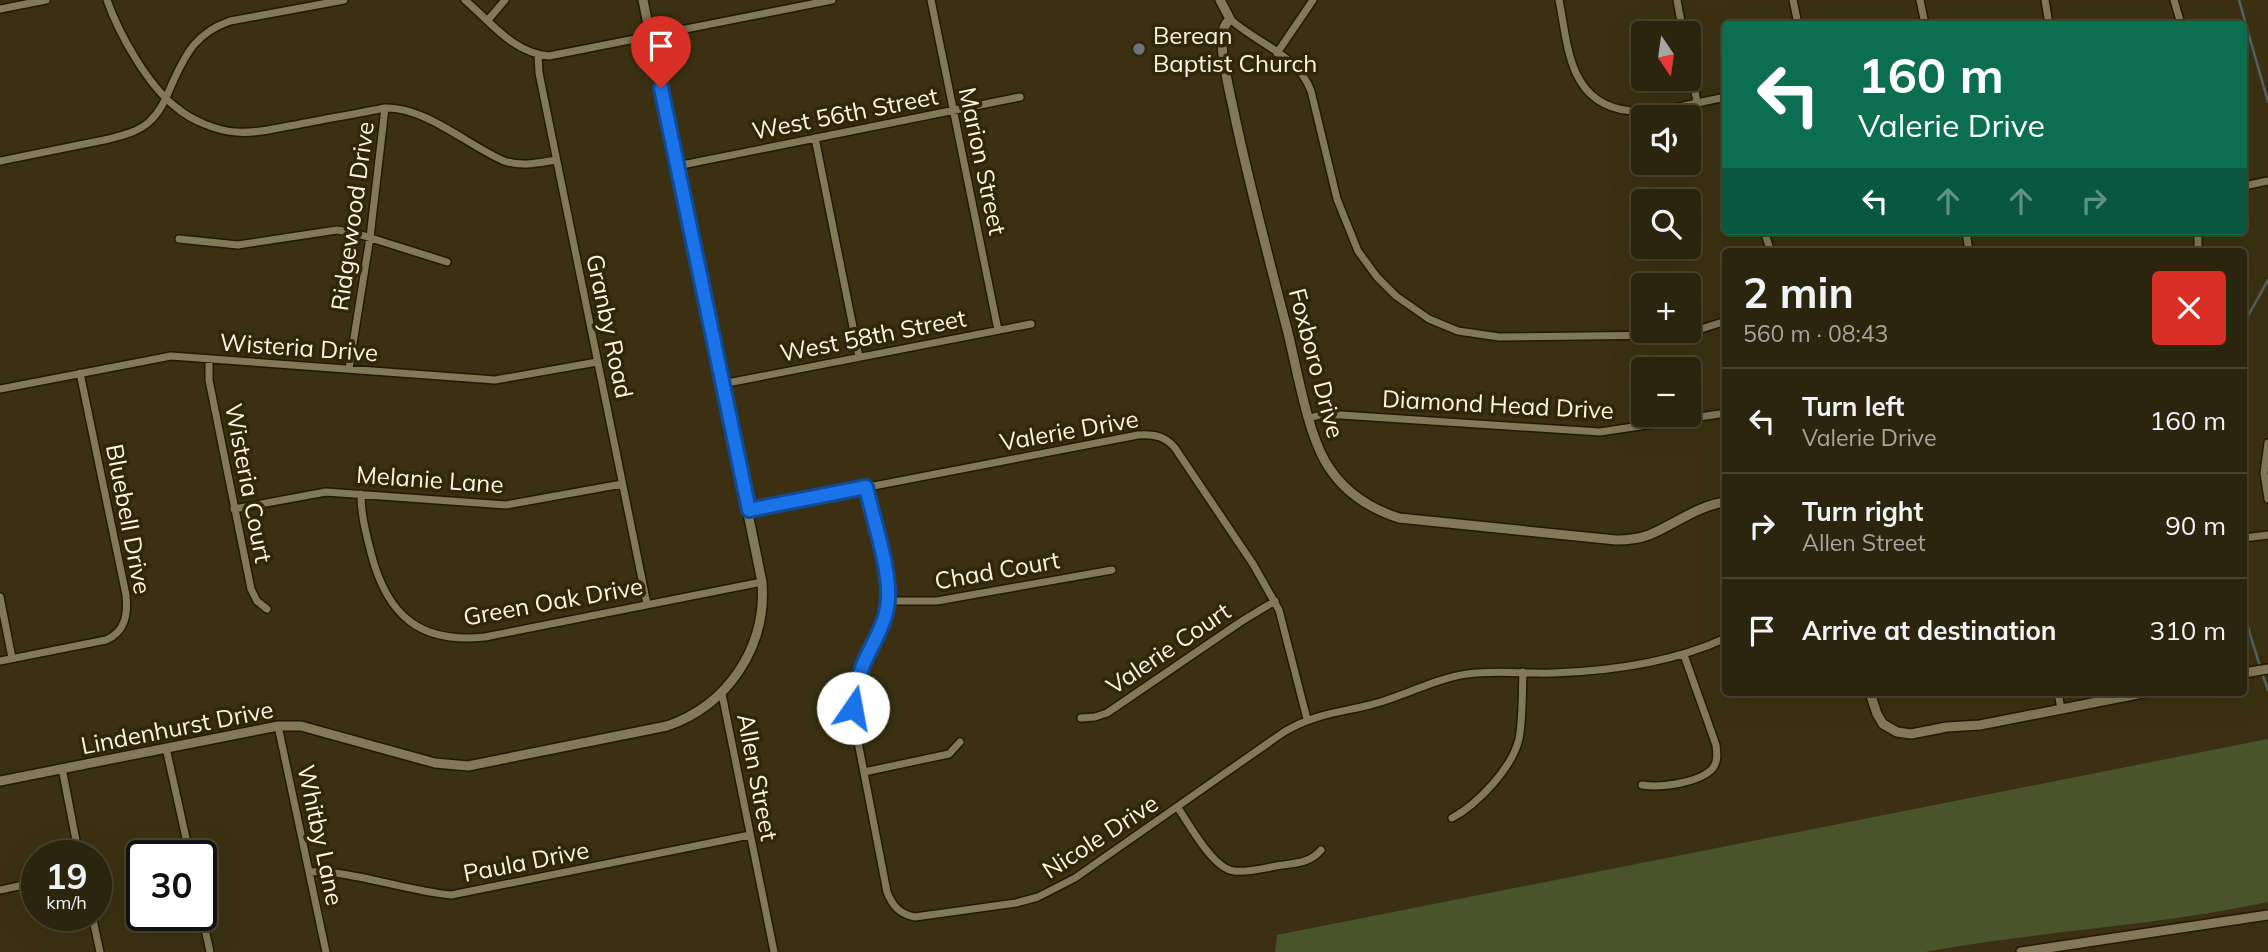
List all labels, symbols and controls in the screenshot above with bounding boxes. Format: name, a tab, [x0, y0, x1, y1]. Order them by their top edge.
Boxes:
pin	[631, 16, 691, 88]
place label: Berean Baptist Church	[1153, 20, 1317, 78]
north arrow	[1631, 21, 1701, 91]
map controls	[1631, 21, 1701, 427]
icon: arrive	[642, 27, 680, 65]
marker: Berean Baptist Church	[1131, 41, 1147, 57]
text: 160 m	[1858, 44, 2004, 105]
icon: left	[1743, 49, 1834, 140]
street label: West 56th Street	[750, 80, 940, 146]
street label: Marion Street	[953, 85, 1013, 237]
button: sound	[1631, 105, 1701, 175]
text: Valerie Drive	[1858, 105, 2045, 145]
street label: Ridgewood Drive	[324, 119, 380, 313]
icon: left	[1856, 182, 1894, 220]
icon: ahead	[1929, 182, 1967, 220]
icon: ahead	[2002, 182, 2040, 220]
icon: right	[2075, 182, 2113, 220]
button: search	[1631, 189, 1701, 259]
street label: Granby Road	[580, 251, 640, 401]
text: 2 min	[1743, 266, 1854, 319]
button: close	[2152, 271, 2226, 345]
button: +	[1631, 273, 1701, 343]
street label: Foxboro Drive	[1283, 285, 1351, 441]
street label: West 58th Street	[778, 302, 968, 368]
text: 560 m · 08:43	[1743, 319, 1888, 348]
street label: Wisteria Drive	[219, 327, 379, 367]
button: −	[1631, 357, 1701, 427]
street label: Diamond Head Drive	[1381, 383, 1615, 425]
text: Turn left	[1802, 390, 1904, 423]
street label: Wisteria Court	[219, 401, 279, 565]
icon: left	[1743, 402, 1781, 440]
street label: Valerie Drive	[997, 403, 1141, 457]
text: 160 m	[2150, 404, 2226, 437]
text: Valerie Drive	[1802, 423, 1936, 452]
street label: Bluebell Drive	[100, 442, 158, 596]
street label: Melanie Lane	[355, 459, 505, 499]
text: Turn right	[1802, 495, 1923, 528]
icon: right	[1743, 507, 1781, 545]
text: 90 m	[2165, 509, 2226, 542]
text: Allen Street	[1802, 528, 1925, 557]
street label: Chad Court	[932, 544, 1062, 596]
street label: Green Oak Drive	[461, 570, 645, 632]
street label: Valerie Court	[1100, 596, 1236, 700]
icon: arrive	[1743, 612, 1781, 650]
text: Arrive at destination	[1802, 614, 2057, 647]
text: 310 m	[2150, 614, 2226, 647]
position arrow	[816, 671, 890, 745]
street label: Lindenhurst Drive	[78, 694, 276, 760]
street label: Allen Street	[731, 711, 785, 843]
street label: Whitby Lane	[291, 762, 351, 908]
street label: Nicole Drive	[1036, 787, 1164, 885]
street label: Paula Drive	[460, 834, 592, 888]
speed limit sign: 30	[126, 840, 217, 931]
text: 19	[45, 854, 88, 898]
text: km/h	[46, 891, 87, 914]

